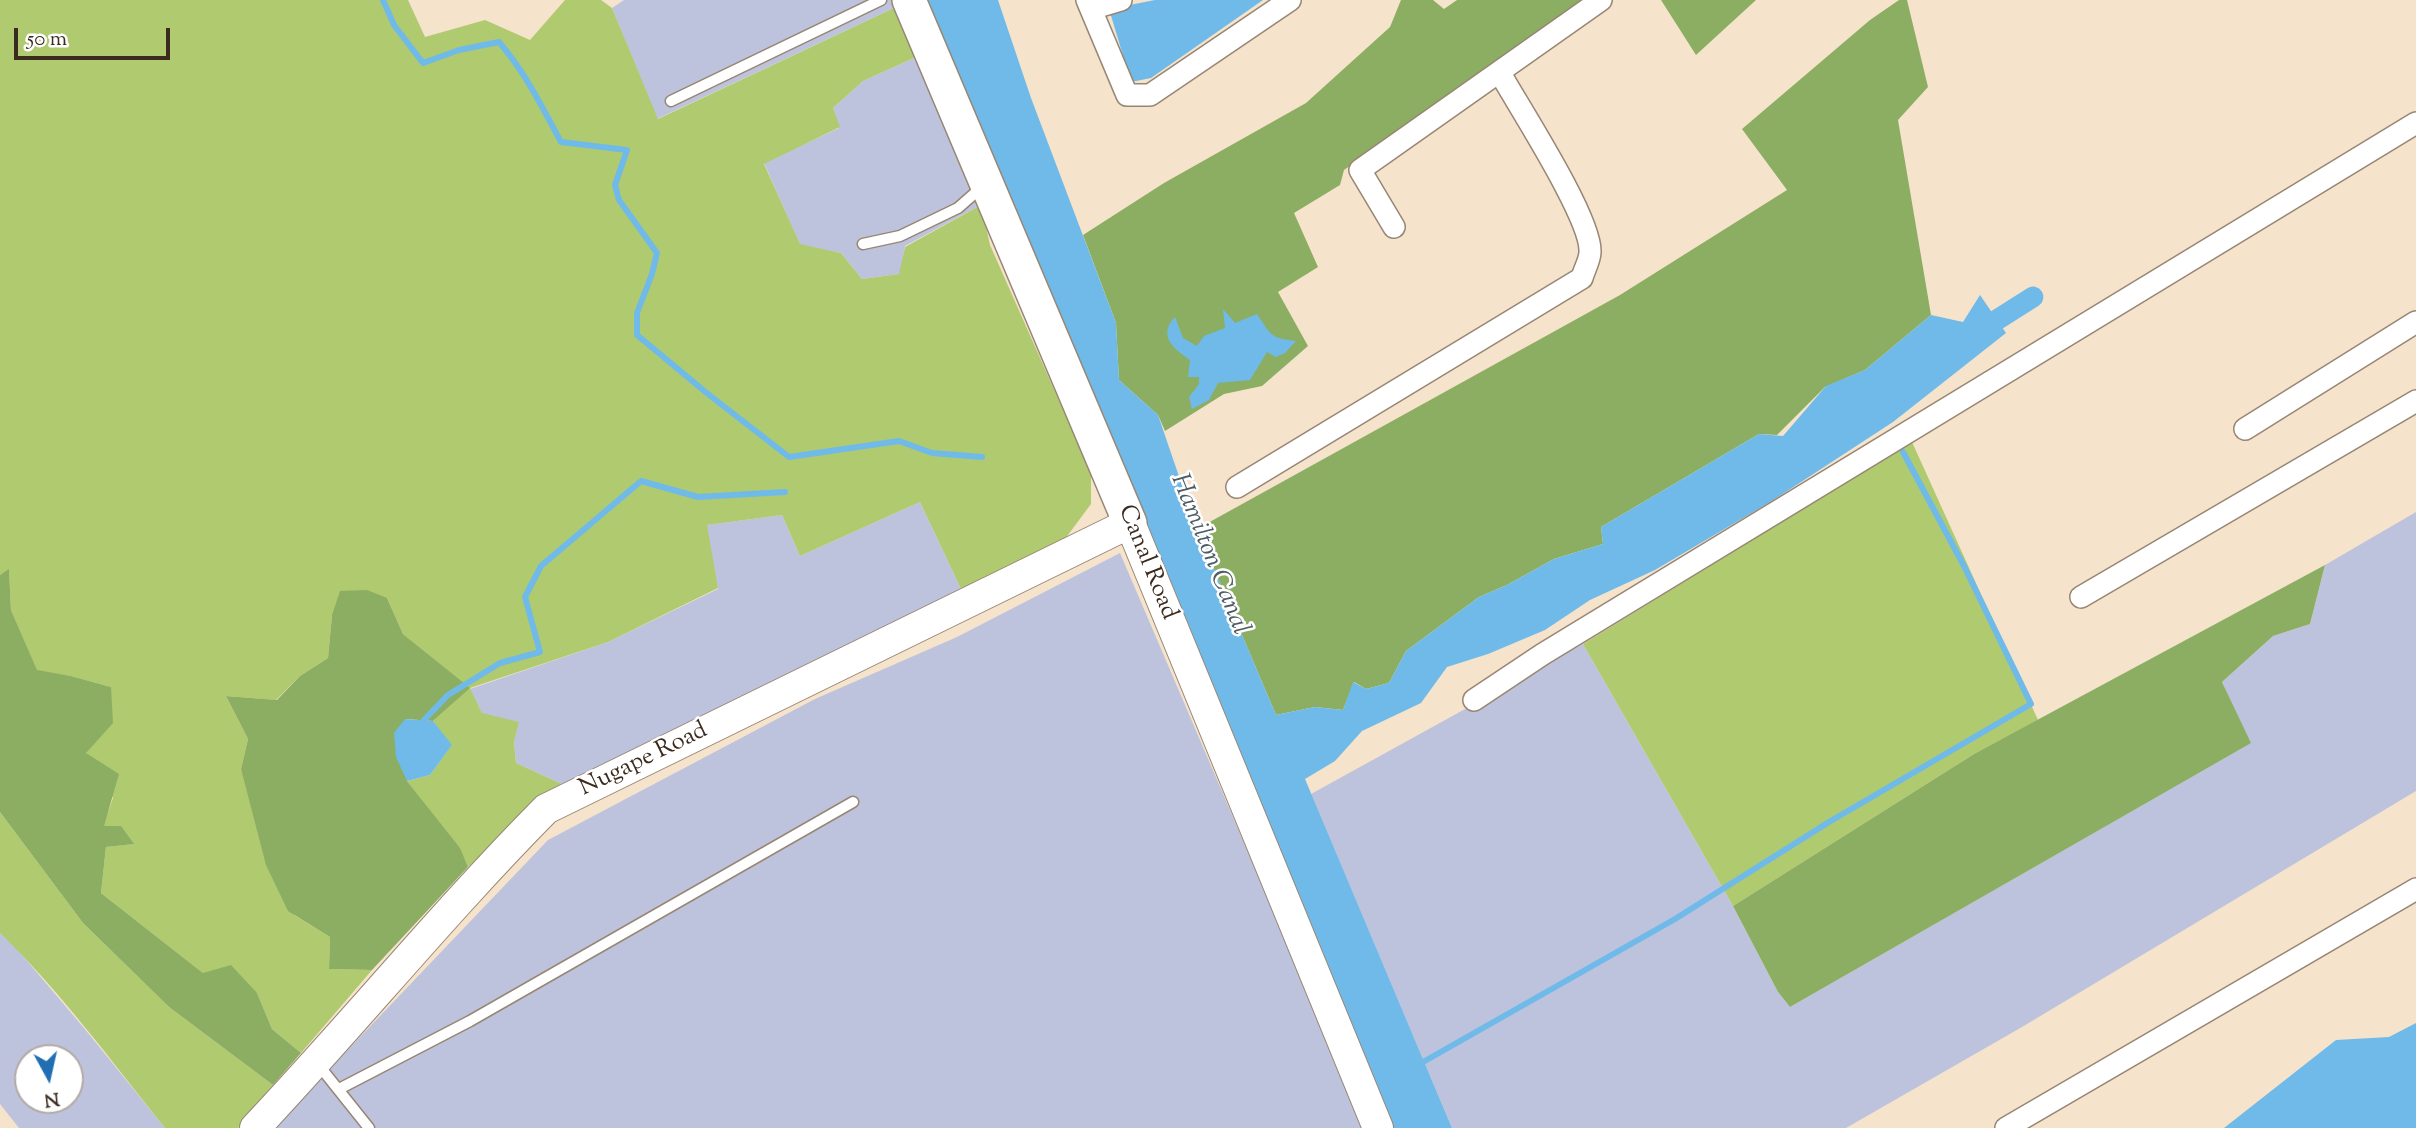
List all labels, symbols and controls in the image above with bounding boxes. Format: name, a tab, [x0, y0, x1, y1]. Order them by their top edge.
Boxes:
scale bar	[18, 14, 173, 58]
text: 50 m	[27, 25, 67, 55]
water label: Hamilton Canal	[1162, 470, 1254, 640]
street label: Canal Road	[1110, 501, 1182, 625]
street label: Nugape Road	[575, 718, 713, 804]
north arrow	[14, 1044, 84, 1114]
text: N	[42, 1084, 61, 1113]

